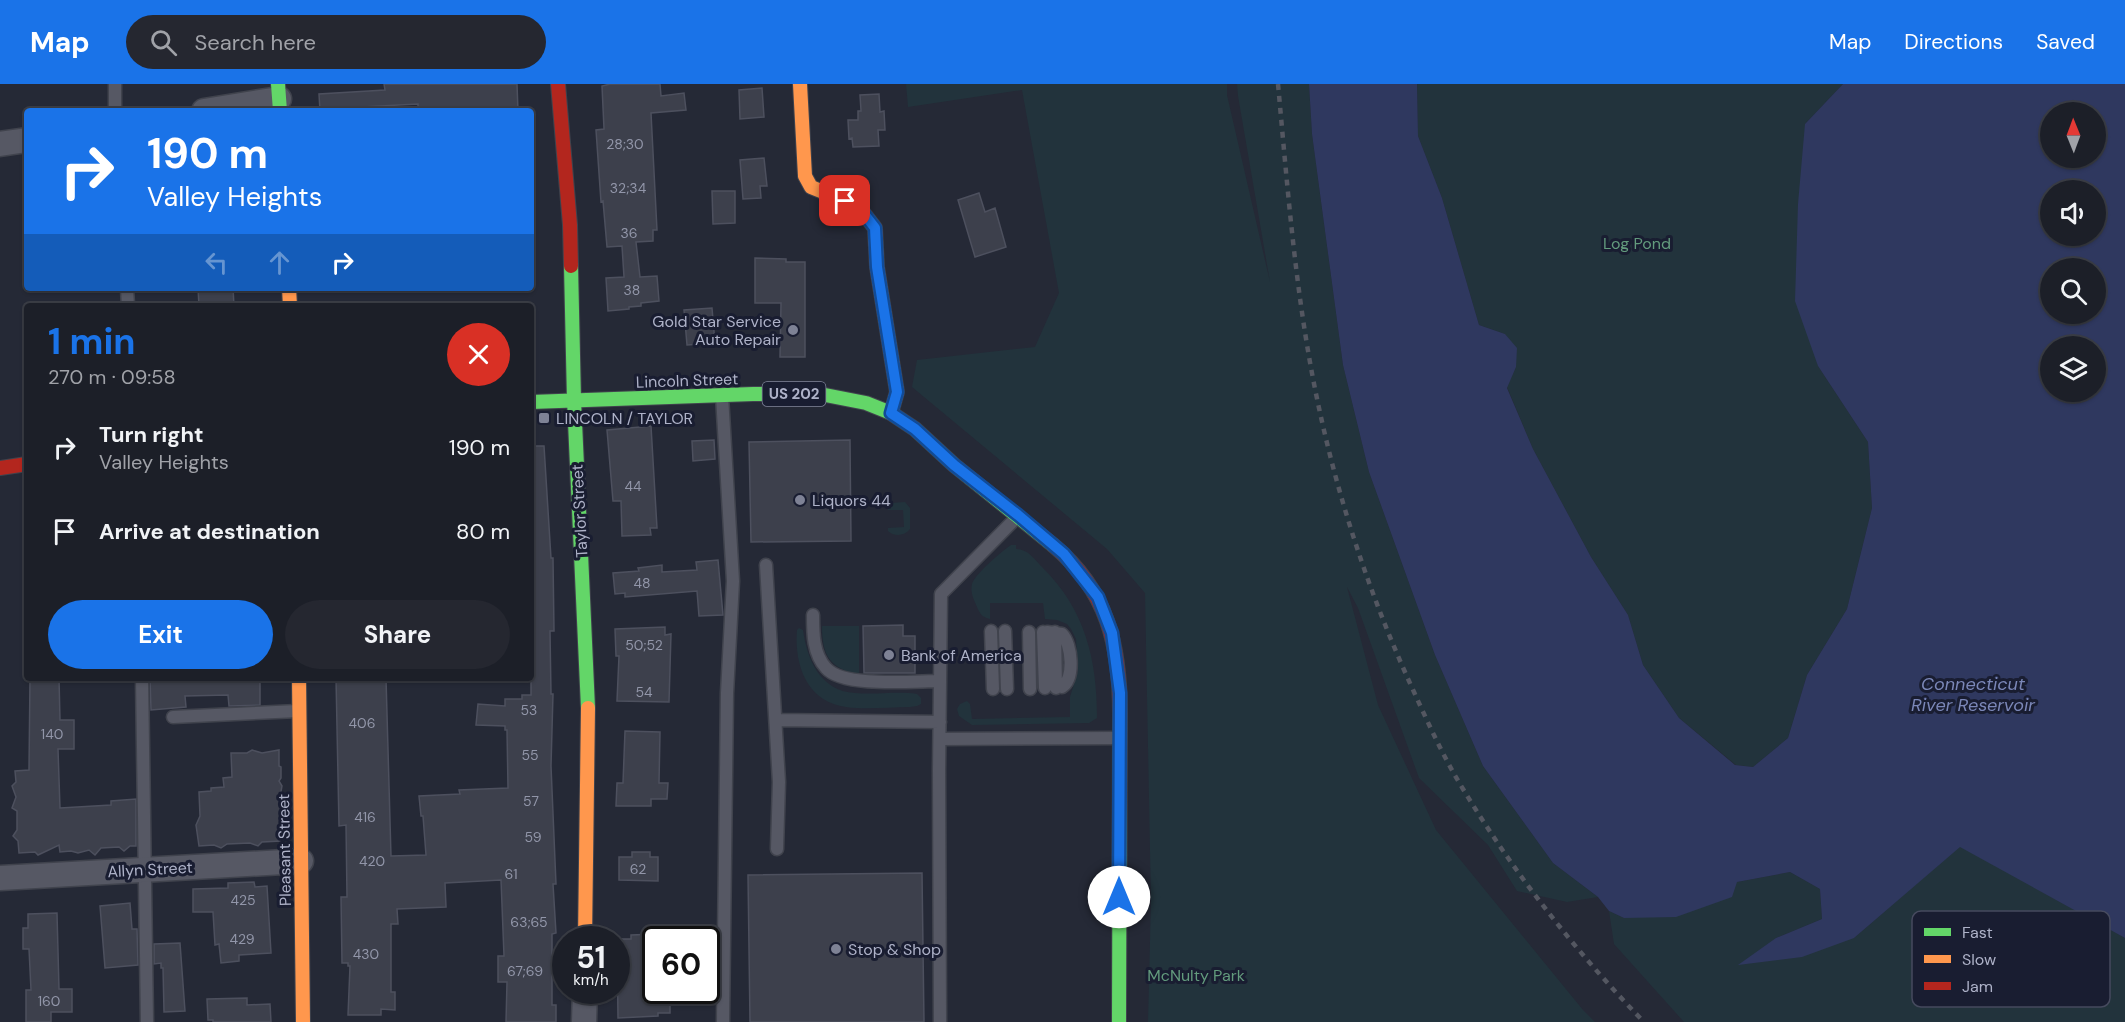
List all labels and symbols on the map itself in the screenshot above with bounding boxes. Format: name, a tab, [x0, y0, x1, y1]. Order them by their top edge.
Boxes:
north arrow	[2040, 102, 2106, 168]
house number: 28;30	[606, 135, 644, 153]
pin	[819, 175, 870, 226]
house number: 32;34	[610, 179, 647, 197]
house number: 36	[620, 224, 638, 242]
park label: Log Pond	[1603, 233, 1671, 254]
house number: 38	[624, 281, 640, 299]
place label: Gold Star Service Auto Repair	[652, 311, 781, 350]
marker: Gold Star Service Auto Repair	[786, 323, 800, 337]
street label: Lincoln Street	[635, 368, 739, 393]
road number: US 202	[762, 382, 826, 406]
place label: LINCOLN / TAYLOR	[556, 408, 693, 429]
marker: LINCOLN / TAYLOR	[537, 411, 551, 425]
street label: Taylor Street	[567, 464, 592, 558]
house number: 44	[625, 477, 642, 495]
place label: Liquors 44	[812, 490, 891, 511]
marker: Liquors 44	[793, 493, 807, 507]
house number: 48	[633, 574, 651, 592]
house number: 50;52	[625, 636, 663, 654]
place label: Bank of America	[901, 645, 1022, 666]
marker: Bank of America	[882, 648, 896, 662]
water label: Connecticut River Reservoir	[1911, 672, 2036, 717]
house number: 54	[635, 683, 653, 701]
house number: 53	[521, 701, 537, 719]
house number: 406	[349, 714, 375, 732]
house number: 140	[41, 725, 63, 743]
house number: 55	[521, 746, 539, 764]
house number: 57	[523, 792, 539, 810]
street label: Pleasant Street	[273, 794, 296, 906]
house number: 416	[354, 808, 376, 826]
house number: 59	[525, 828, 542, 846]
house number: 420	[359, 852, 385, 870]
street label: Allyn Street	[107, 857, 193, 882]
house number: 62	[630, 860, 646, 878]
house number: 61	[504, 865, 518, 883]
position arrow	[1087, 865, 1151, 929]
house number: 425	[230, 891, 256, 909]
legend	[1912, 911, 2110, 1007]
house number: 63;65	[510, 913, 548, 931]
text: Fast	[1962, 922, 1993, 943]
speed limit sign: 60	[642, 926, 720, 1004]
house number: 429	[229, 930, 255, 948]
place label: Stop & Shop	[848, 939, 941, 960]
marker: Stop & Shop	[829, 942, 843, 956]
house number: 430	[353, 945, 379, 963]
text: Slow	[1962, 949, 1996, 970]
house number: 67;69	[507, 962, 543, 980]
park label: McNulty Park	[1147, 965, 1245, 986]
text: Jam	[1962, 976, 1993, 997]
house number: 160	[38, 992, 60, 1010]

